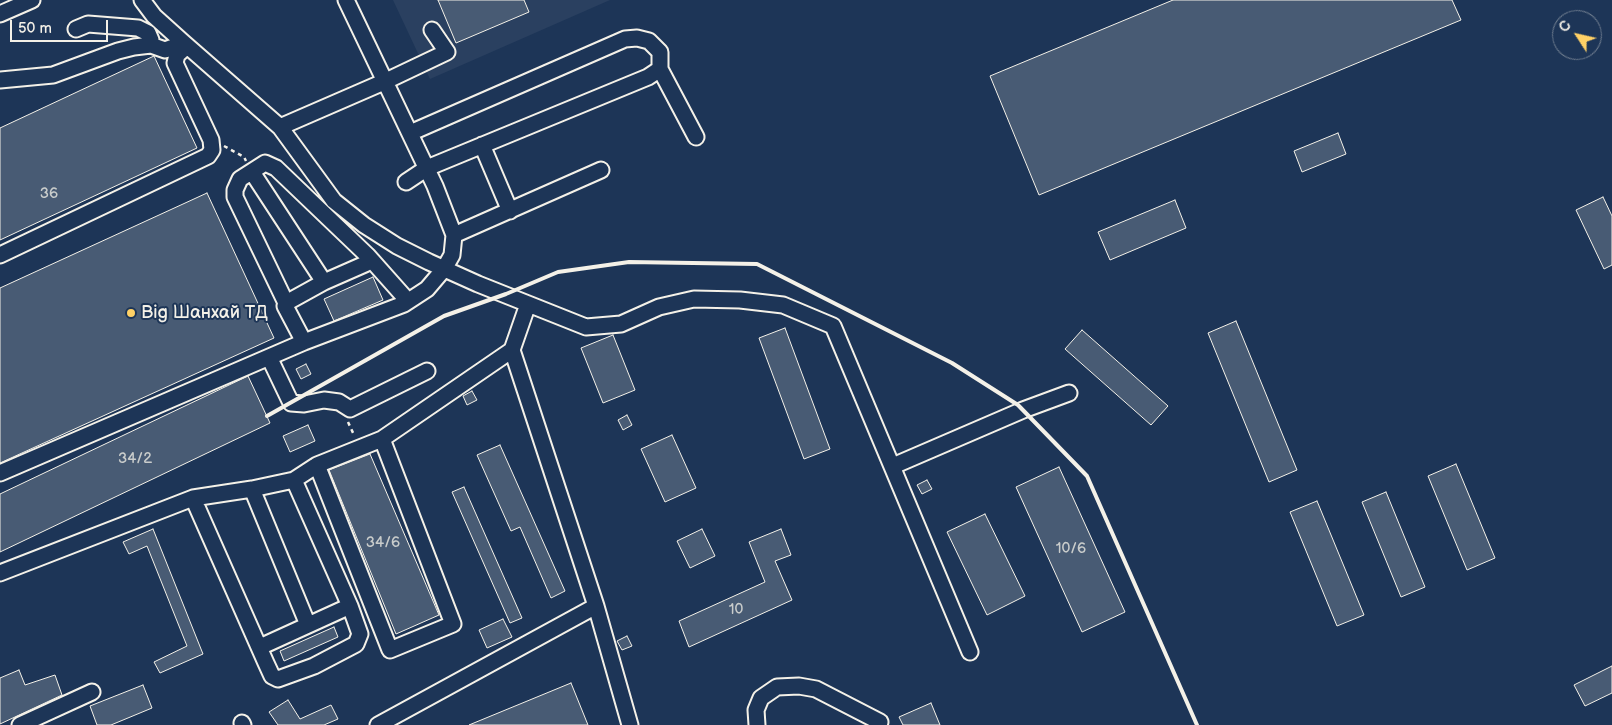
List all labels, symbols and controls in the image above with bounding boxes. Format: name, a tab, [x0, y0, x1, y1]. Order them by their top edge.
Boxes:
scale bar	[12, 10, 110, 42]
north arrow	[1552, 10, 1602, 60]
text: С	[1555, 18, 1575, 36]
text: 50 m	[18, 19, 52, 38]
house number: 36	[40, 185, 58, 203]
place label: Big Шанхай ТД	[141, 302, 268, 324]
marker: Big Шанхай ТД	[125, 307, 137, 319]
house number: 34/2	[118, 450, 152, 468]
house number: 34/6	[366, 534, 400, 552]
house number: 10/6	[1056, 540, 1086, 558]
house number: 10	[729, 601, 743, 619]

